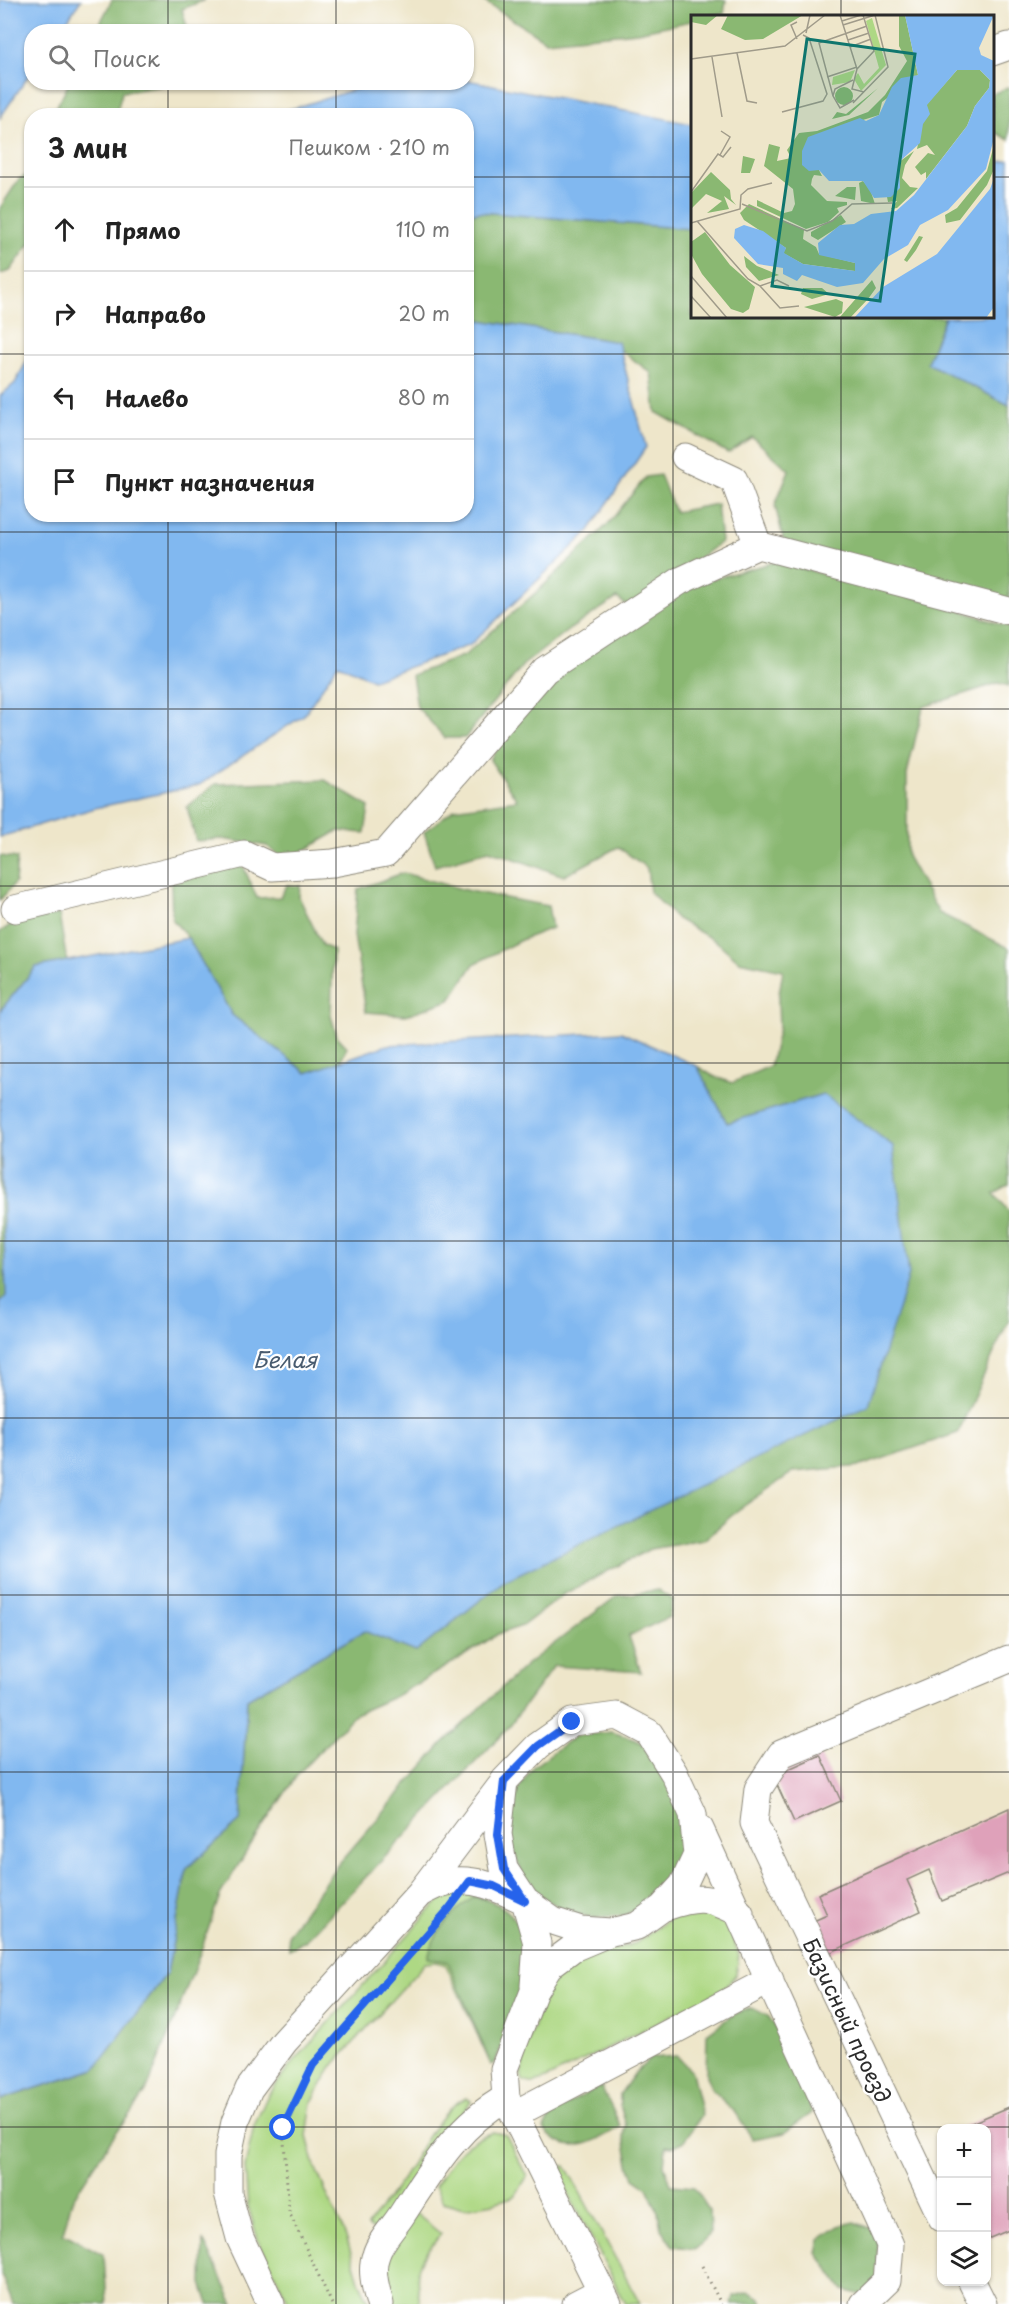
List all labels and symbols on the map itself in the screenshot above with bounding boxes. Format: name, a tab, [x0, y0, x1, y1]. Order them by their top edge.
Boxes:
inset map	[691, 15, 994, 318]
water label: Белая	[253, 1342, 319, 1375]
route end	[558, 1708, 584, 1734]
street label: Базисный проезд	[796, 1932, 900, 2108]
route start	[269, 2114, 295, 2140]

